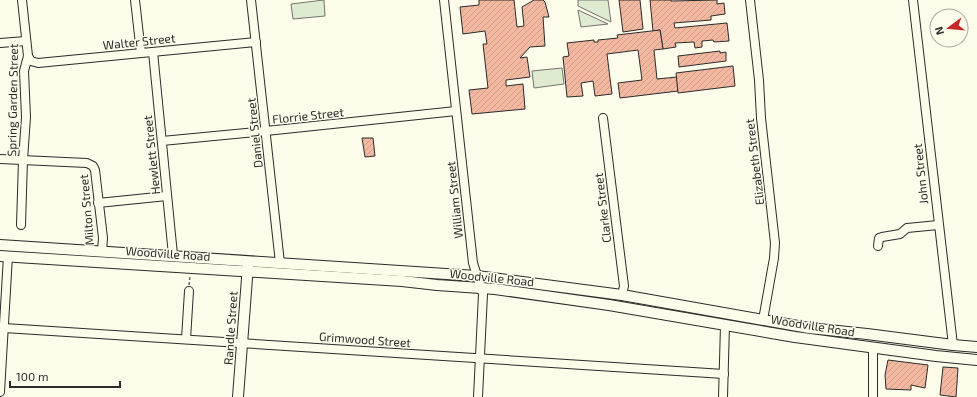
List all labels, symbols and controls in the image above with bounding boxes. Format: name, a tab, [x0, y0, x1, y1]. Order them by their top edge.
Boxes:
north arrow	[929, 8, 969, 48]
text: N	[932, 25, 946, 37]
street label: Walter Street	[102, 30, 176, 52]
street label: Spring Garden Street	[4, 43, 20, 157]
street label: Daniel Street	[243, 97, 265, 169]
street label: Florrie Street	[272, 104, 345, 126]
street label: Hewlett Street	[140, 114, 162, 195]
street label: Elizabeth Street	[742, 118, 766, 206]
street label: John Street	[910, 143, 930, 205]
street label: William Street	[443, 160, 465, 239]
street label: Clarke Street	[591, 172, 613, 244]
street label: Milton Street	[76, 173, 96, 246]
street label: Woodville Road	[125, 243, 211, 263]
street label: Woodville Road	[449, 266, 535, 288]
street label: Randle Street	[220, 290, 240, 365]
street label: Woodville Road	[770, 311, 856, 339]
street label: Grimwood Street	[319, 329, 412, 349]
scale bar	[10, 363, 120, 389]
text: 100 m	[16, 369, 48, 383]

